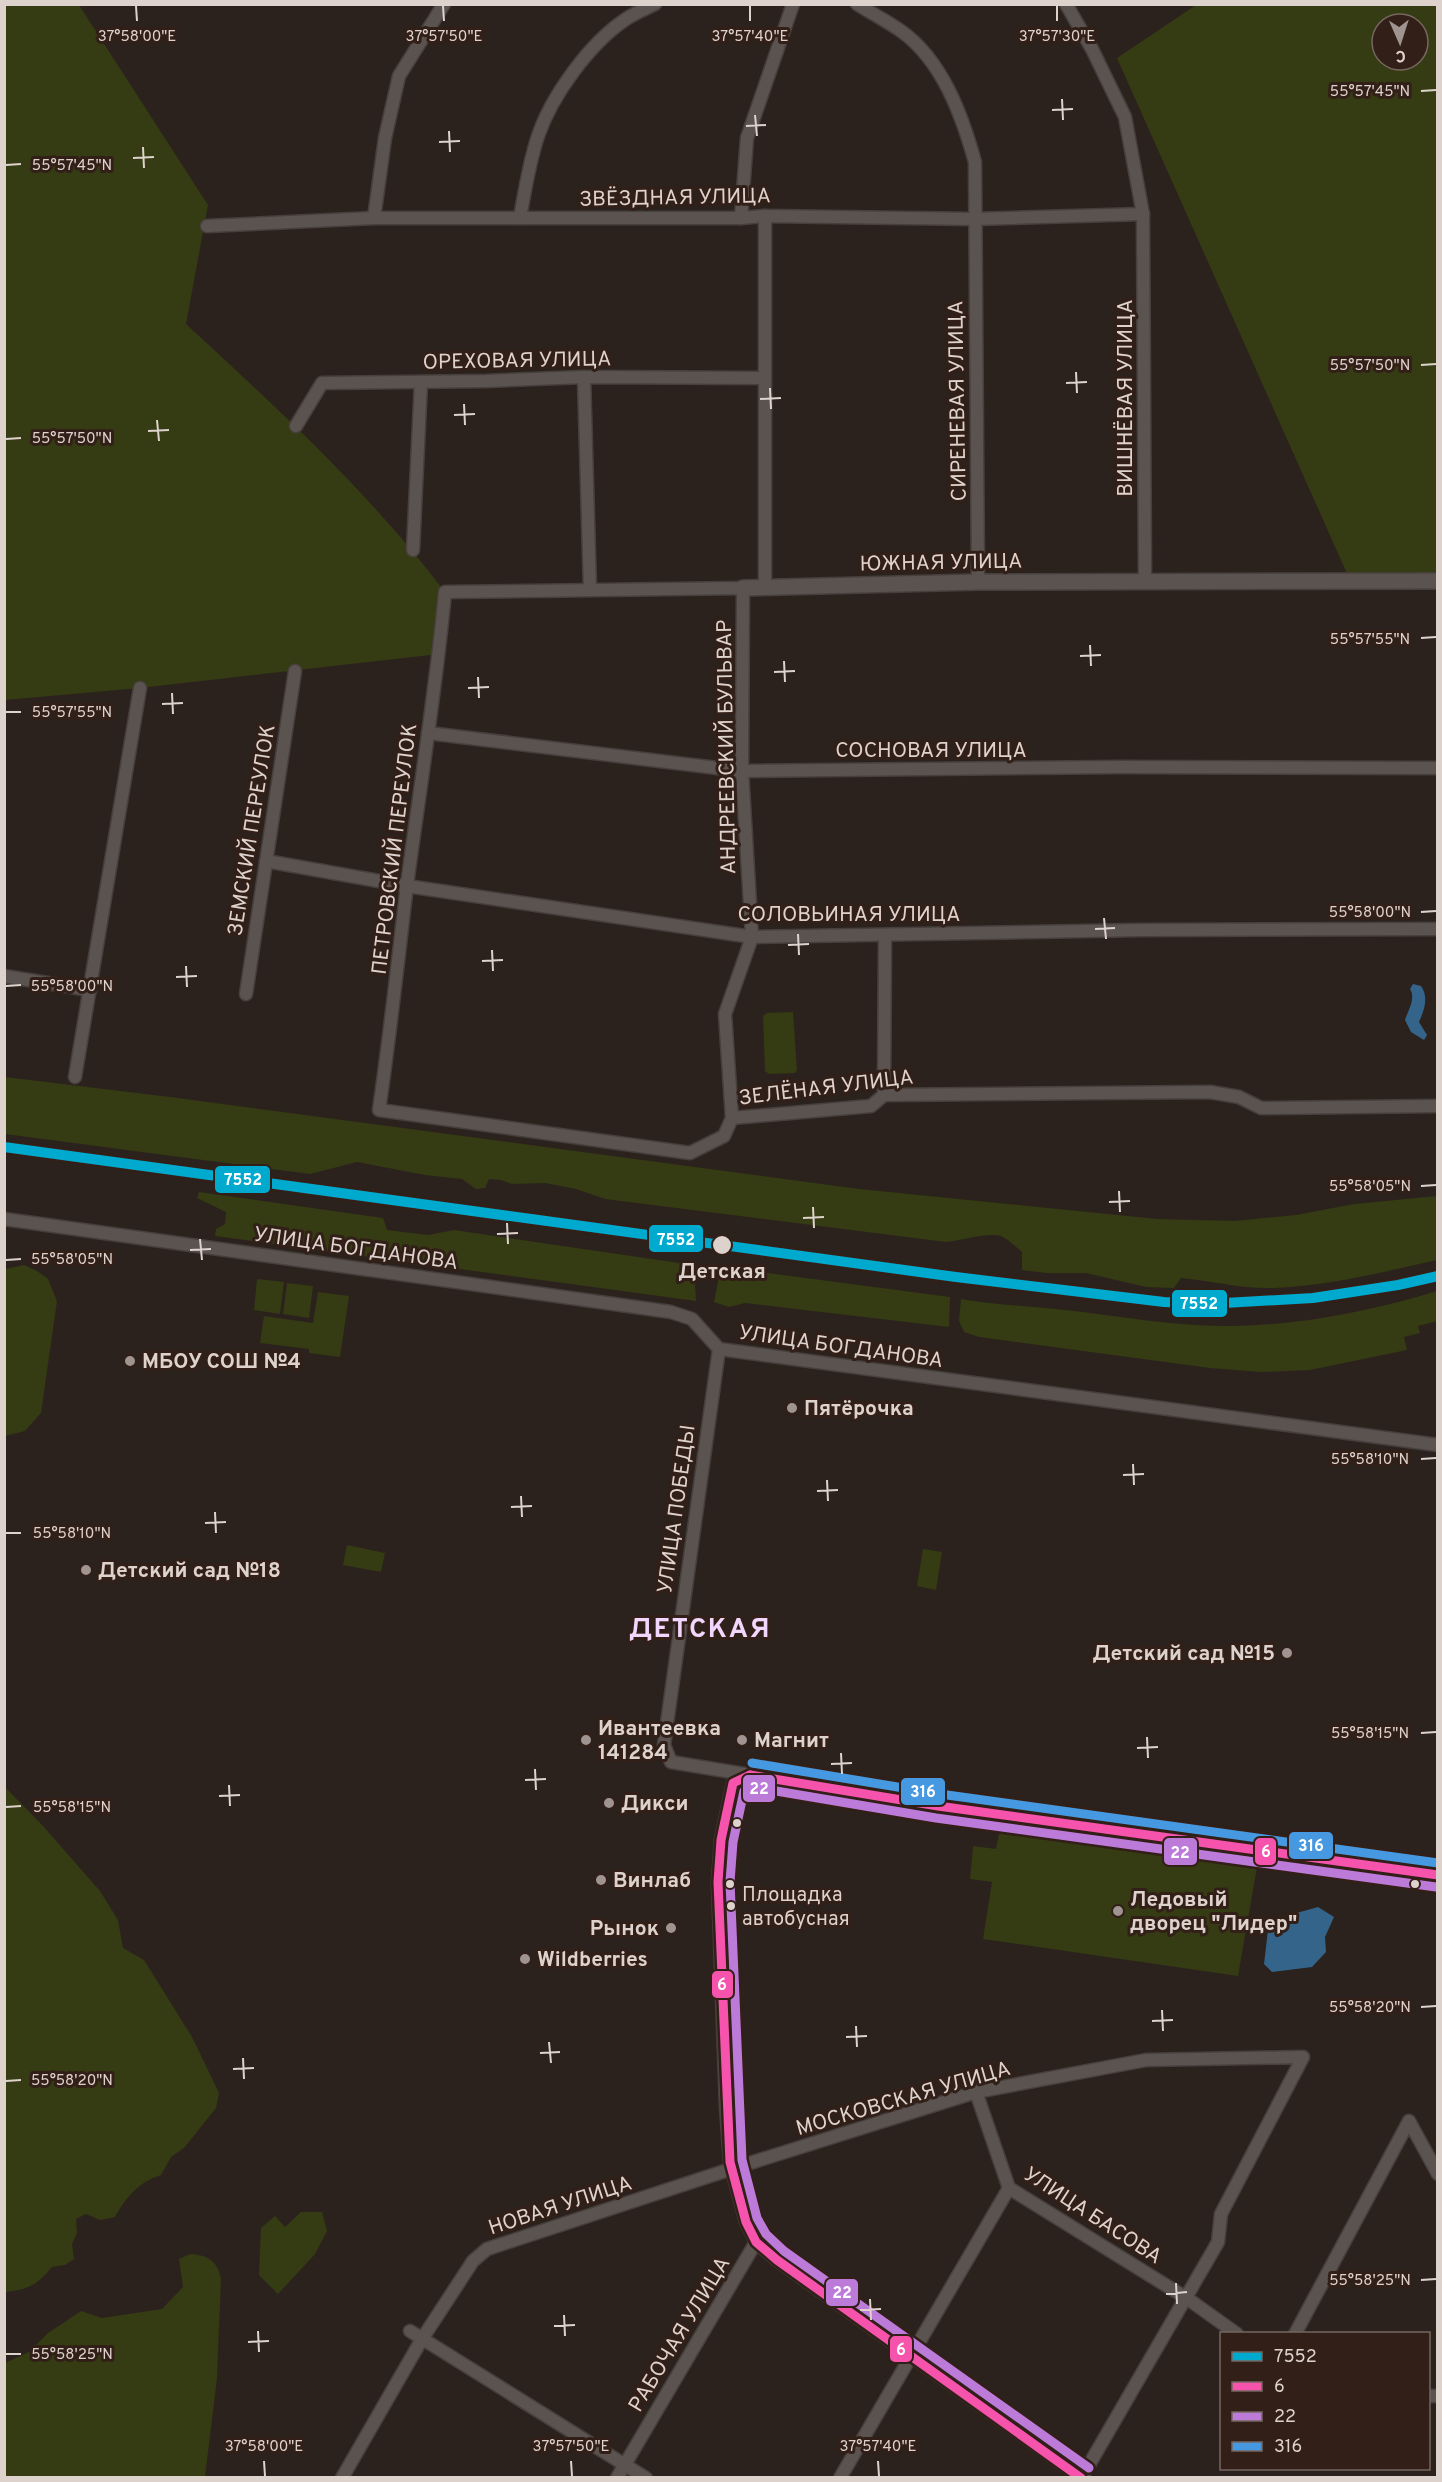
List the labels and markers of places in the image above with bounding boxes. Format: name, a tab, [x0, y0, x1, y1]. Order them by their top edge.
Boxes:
marker: Детская	[711, 1234, 733, 1256]
place label: Детская	[678, 1259, 766, 1286]
place label: МБОУ СОШ №4	[142, 1349, 301, 1376]
marker: МБОУ СОШ №4	[123, 1354, 137, 1368]
place label: Пятёрочка	[804, 1396, 914, 1423]
marker: Пятёрочка	[785, 1401, 799, 1415]
place label: Детский сад №18	[98, 1558, 281, 1585]
marker: Детский сад №18	[79, 1563, 93, 1577]
place label: Детский сад №15	[1092, 1641, 1275, 1668]
marker: Детский сад №15	[1280, 1646, 1294, 1660]
place label: Ивантеевка 141284	[598, 1716, 721, 1767]
place label: Магнит	[754, 1728, 829, 1755]
marker: Ивантеевка 141284	[579, 1733, 593, 1747]
marker: Магнит	[735, 1733, 749, 1747]
place label: Дикси	[621, 1791, 688, 1818]
marker: Дикси	[602, 1796, 616, 1810]
unlabelled marker	[731, 1817, 743, 1829]
place label: Винлаб	[613, 1868, 691, 1895]
marker: Винлаб	[594, 1873, 608, 1887]
unlabelled marker	[724, 1878, 736, 1890]
unlabelled marker	[1409, 1878, 1421, 1890]
place label: Площадка автобусная	[742, 1883, 850, 1933]
place label: Ледовый дворец "Лидер"	[1130, 1887, 1297, 1938]
marker: Площадка автобусная	[725, 1900, 737, 1912]
marker: Ледовый дворец "Лидер"	[1111, 1904, 1125, 1918]
place label: Рынок	[590, 1916, 659, 1943]
marker: Рынок	[664, 1921, 678, 1935]
place label: Wildberries	[537, 1947, 648, 1974]
marker: Wildberries	[518, 1952, 532, 1966]

